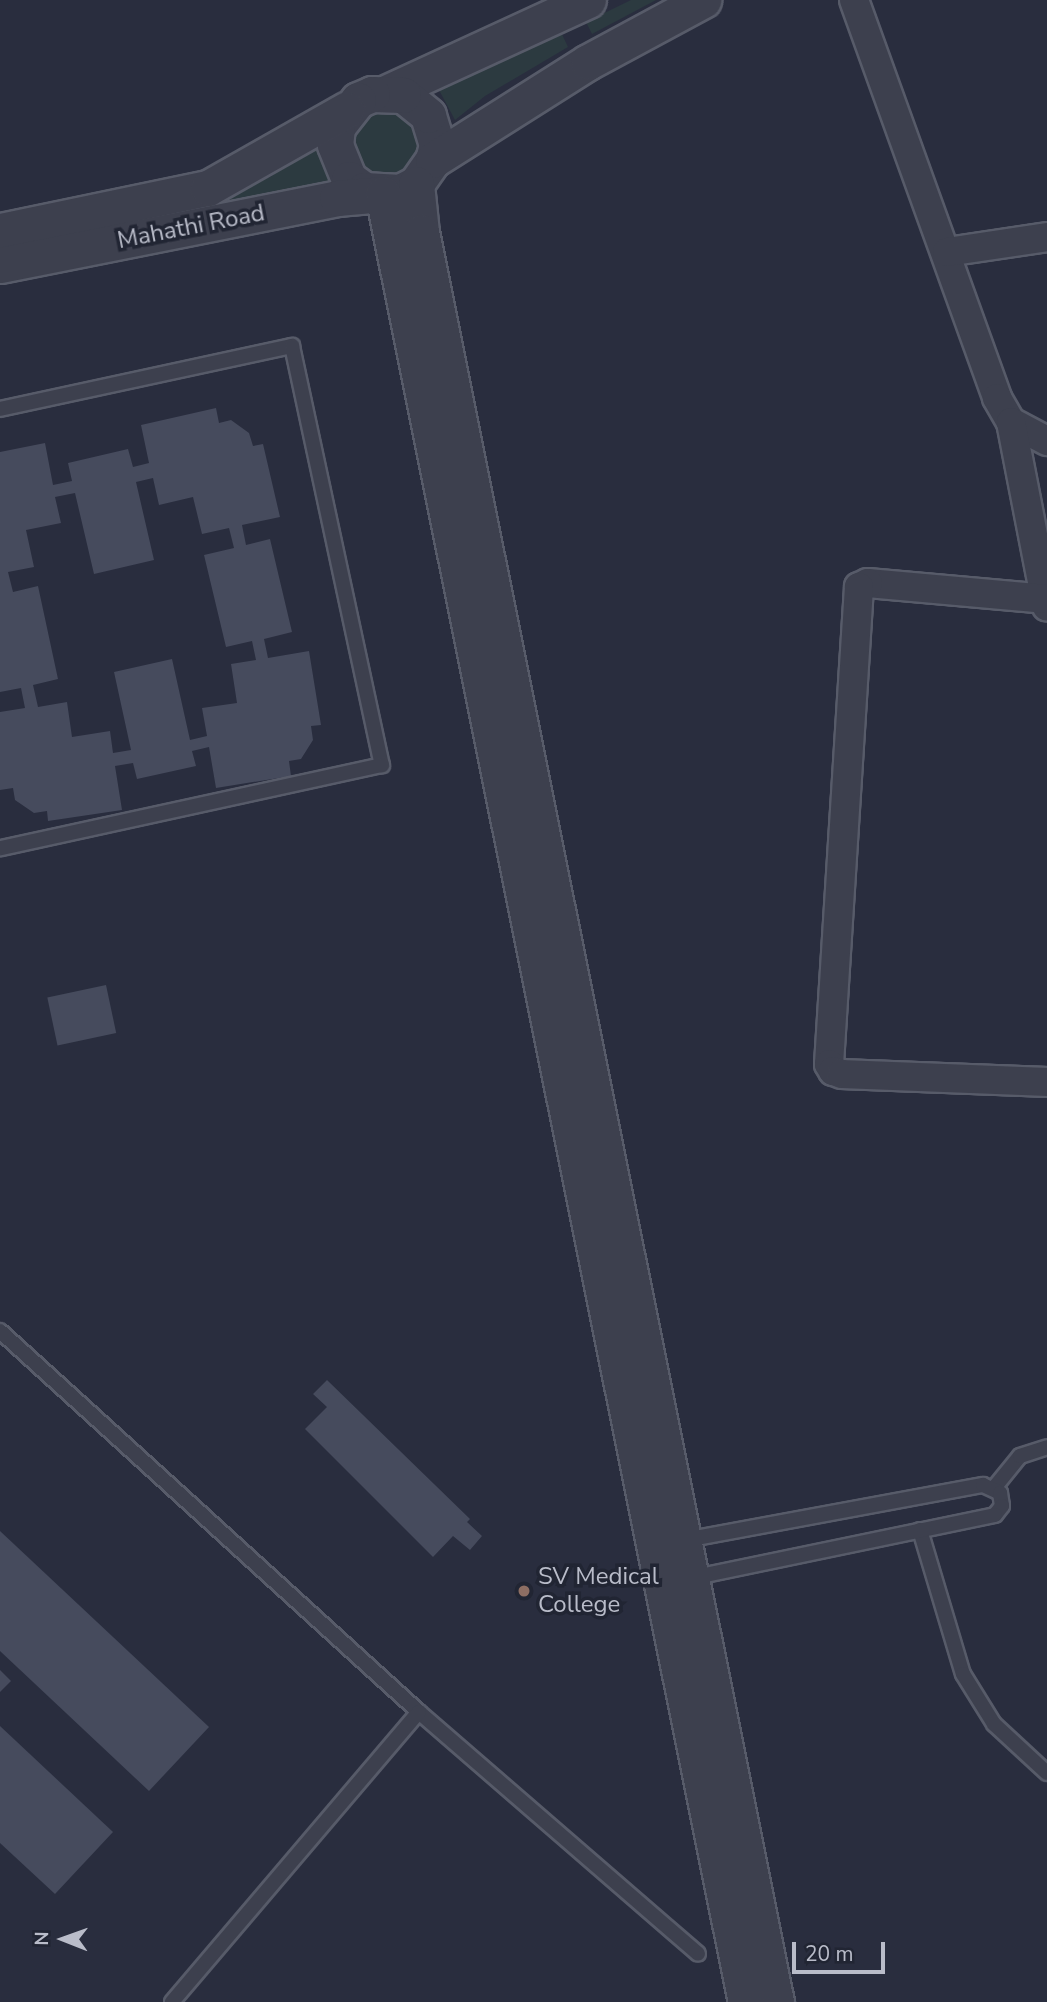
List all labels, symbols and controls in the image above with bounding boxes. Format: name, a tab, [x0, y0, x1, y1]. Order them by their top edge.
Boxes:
street label: Mahathi Road	[115, 199, 267, 255]
place label: SV Medical College	[538, 1563, 659, 1619]
marker: SV Medical College	[516, 1583, 532, 1599]
north arrow	[28, 1904, 98, 1974]
scale bar	[795, 1928, 888, 1972]
text: N	[29, 1931, 55, 1946]
text: 20 m	[805, 1940, 854, 1968]

